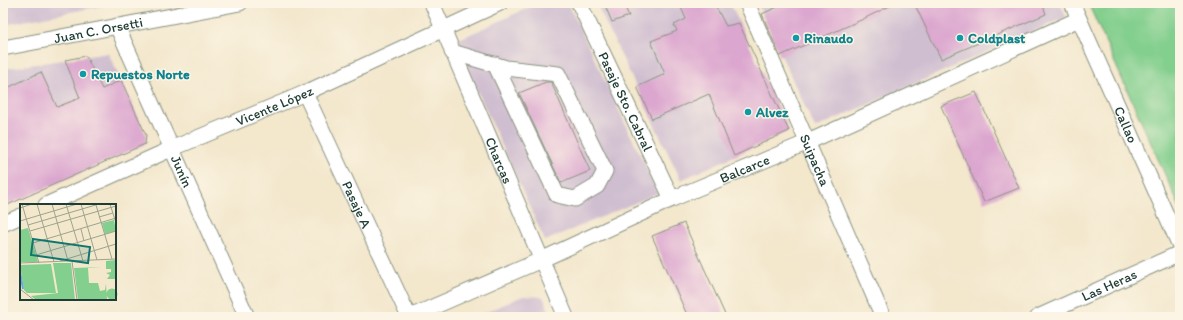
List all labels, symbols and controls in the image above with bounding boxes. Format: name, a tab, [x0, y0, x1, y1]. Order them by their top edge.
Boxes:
street label: Juan C. Orsetti	[53, 14, 144, 47]
place label: Rinaudo	[804, 30, 853, 47]
place label: Coldplast	[968, 30, 1026, 47]
marker: Rinaudo	[791, 33, 801, 43]
marker: Coldplast	[955, 33, 965, 43]
street label: Pasaje Sto. Cabral	[594, 49, 656, 154]
place label: Repuestos Norte	[91, 66, 190, 83]
marker: Repuestos Norte	[78, 69, 88, 79]
street label: Vicente López	[233, 82, 317, 130]
place label: Alvez	[755, 104, 789, 121]
street label: Callao	[1110, 104, 1141, 146]
marker: Alvez	[743, 107, 753, 117]
street label: Suipacha	[796, 131, 834, 189]
street label: Charcas	[481, 135, 516, 186]
street label: Balcarce	[717, 151, 772, 187]
street label: Junín	[167, 153, 196, 191]
street label: Pasaje A	[338, 178, 375, 231]
inset map	[20, 204, 116, 300]
street label: Las Heras	[1079, 266, 1140, 305]

